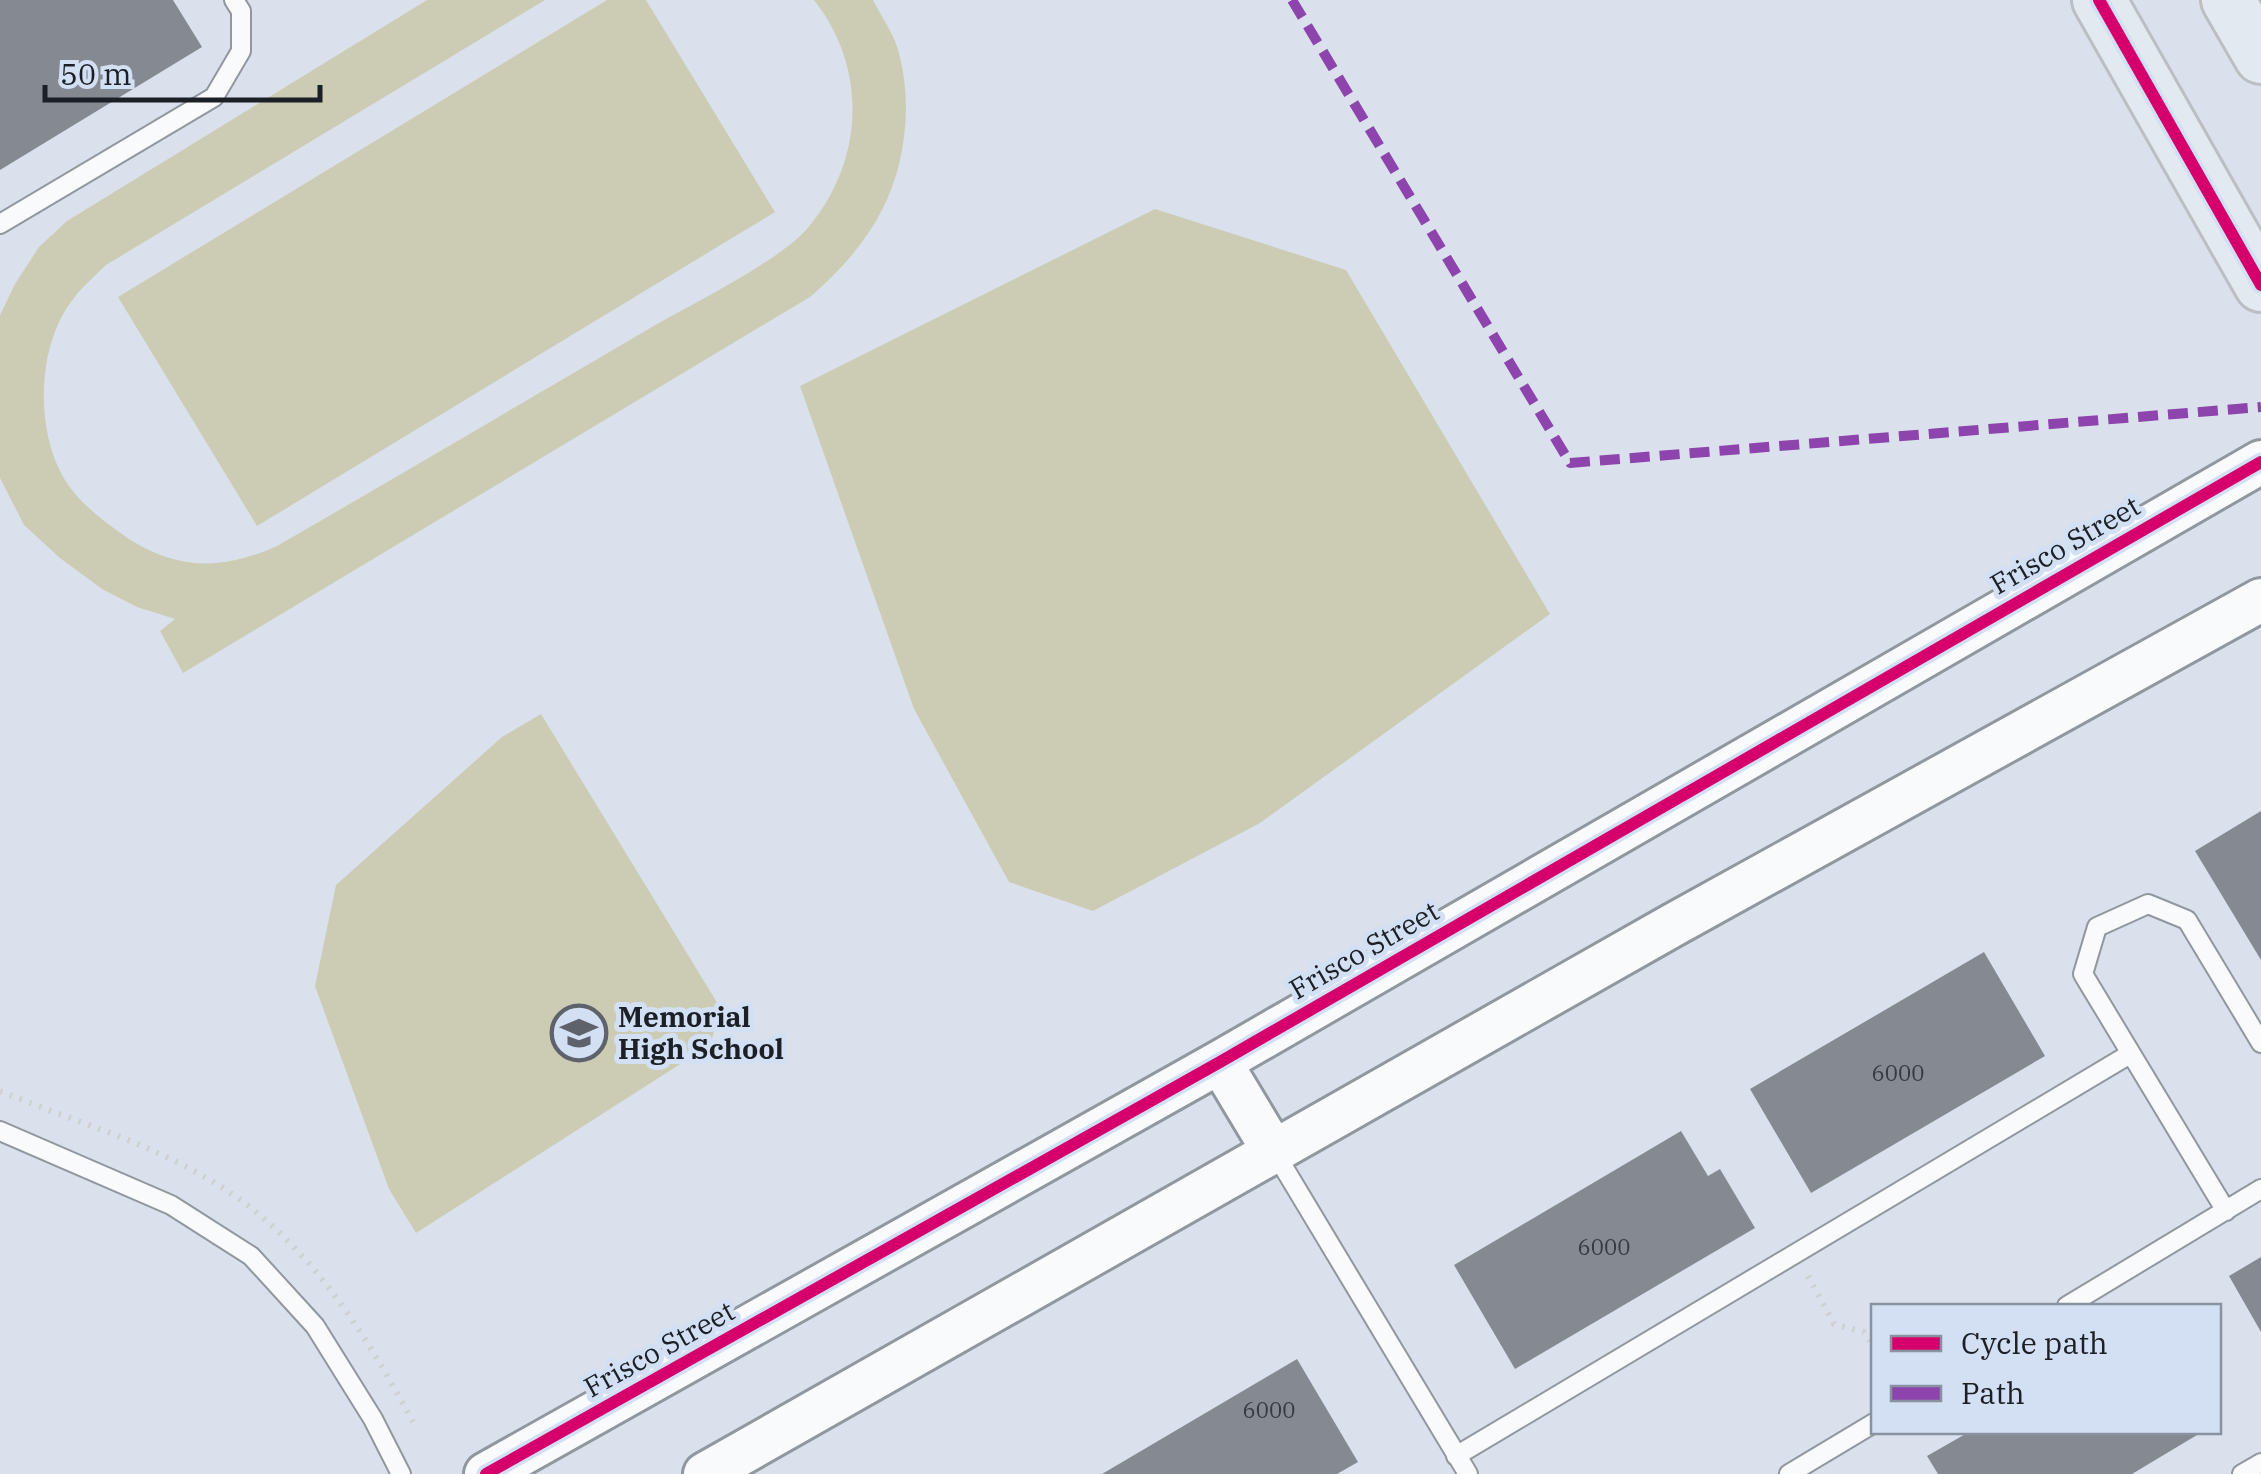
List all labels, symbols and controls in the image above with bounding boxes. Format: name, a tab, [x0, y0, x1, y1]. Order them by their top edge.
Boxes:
scale bar	[45, 40, 320, 102]
text: 50 m	[60, 54, 132, 93]
street label: Frisco Street	[1983, 487, 2146, 602]
street label: Frisco Street	[1282, 892, 1445, 1007]
place label: Memorial High School	[618, 998, 784, 1067]
school or university icon: Memorial High School	[549, 1003, 609, 1063]
house number: 6000	[1872, 1058, 1924, 1087]
house number: 6000	[1578, 1232, 1630, 1261]
street label: Frisco Street	[577, 1292, 741, 1405]
legend	[1871, 1304, 2221, 1434]
text: Cycle path	[1961, 1323, 2108, 1362]
text: Path	[1961, 1373, 2025, 1412]
house number: 6000	[1243, 1395, 1295, 1424]

